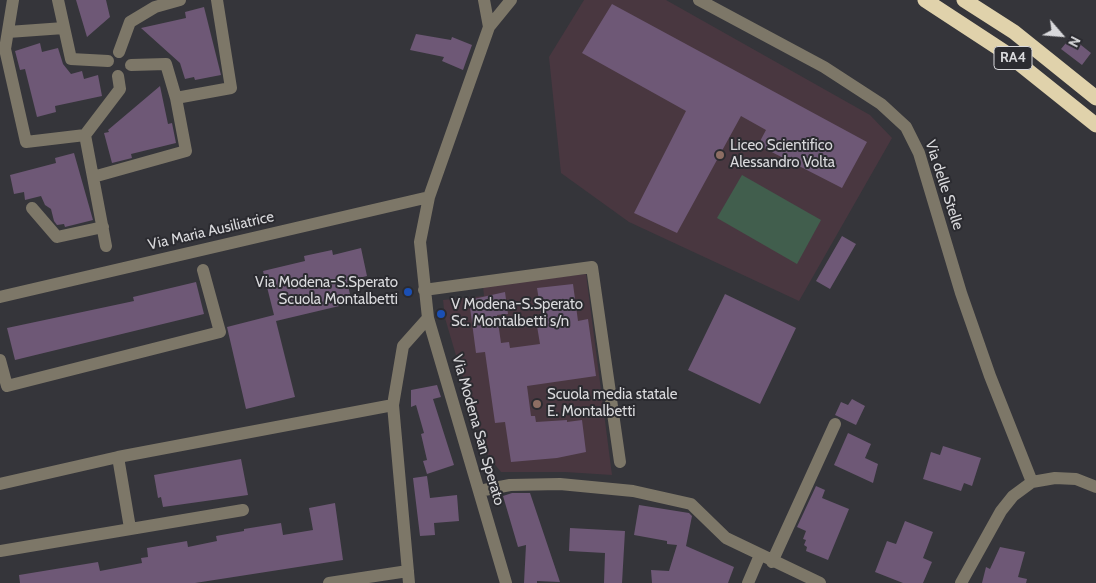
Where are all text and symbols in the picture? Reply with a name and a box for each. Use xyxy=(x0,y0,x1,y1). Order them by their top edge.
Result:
north arrow xyxy=(1036,10,1086,60)
text: N xyxy=(1064,33,1085,50)
road number: RA4 xyxy=(994,46,1032,70)
place label: Liceo Scientifico Alessandro Volta xyxy=(730,137,835,172)
street label: Via delle Stelle xyxy=(921,138,967,232)
marker: Liceo Scientifico Alessandro Volta xyxy=(714,149,726,161)
street label: Via Maria Ausiliatrice xyxy=(146,208,276,254)
place label: Via Modena-S.Sperato Scuola Montalbetti xyxy=(255,274,398,309)
marker: Via Modena-S.Sperato Scuola Montalbetti xyxy=(402,286,414,298)
place label: V Modena-S.Sperato Sc. Montalbetti s/n xyxy=(451,296,583,331)
marker: V Modena-S.Sperato Sc. Montalbetti s/n xyxy=(435,308,447,320)
street label: Via Modena San Sperato xyxy=(448,352,508,508)
place label: Scuola media statale E. Montalbetti xyxy=(547,386,677,421)
marker: Scuola media statale E. Montalbetti xyxy=(531,398,543,410)

